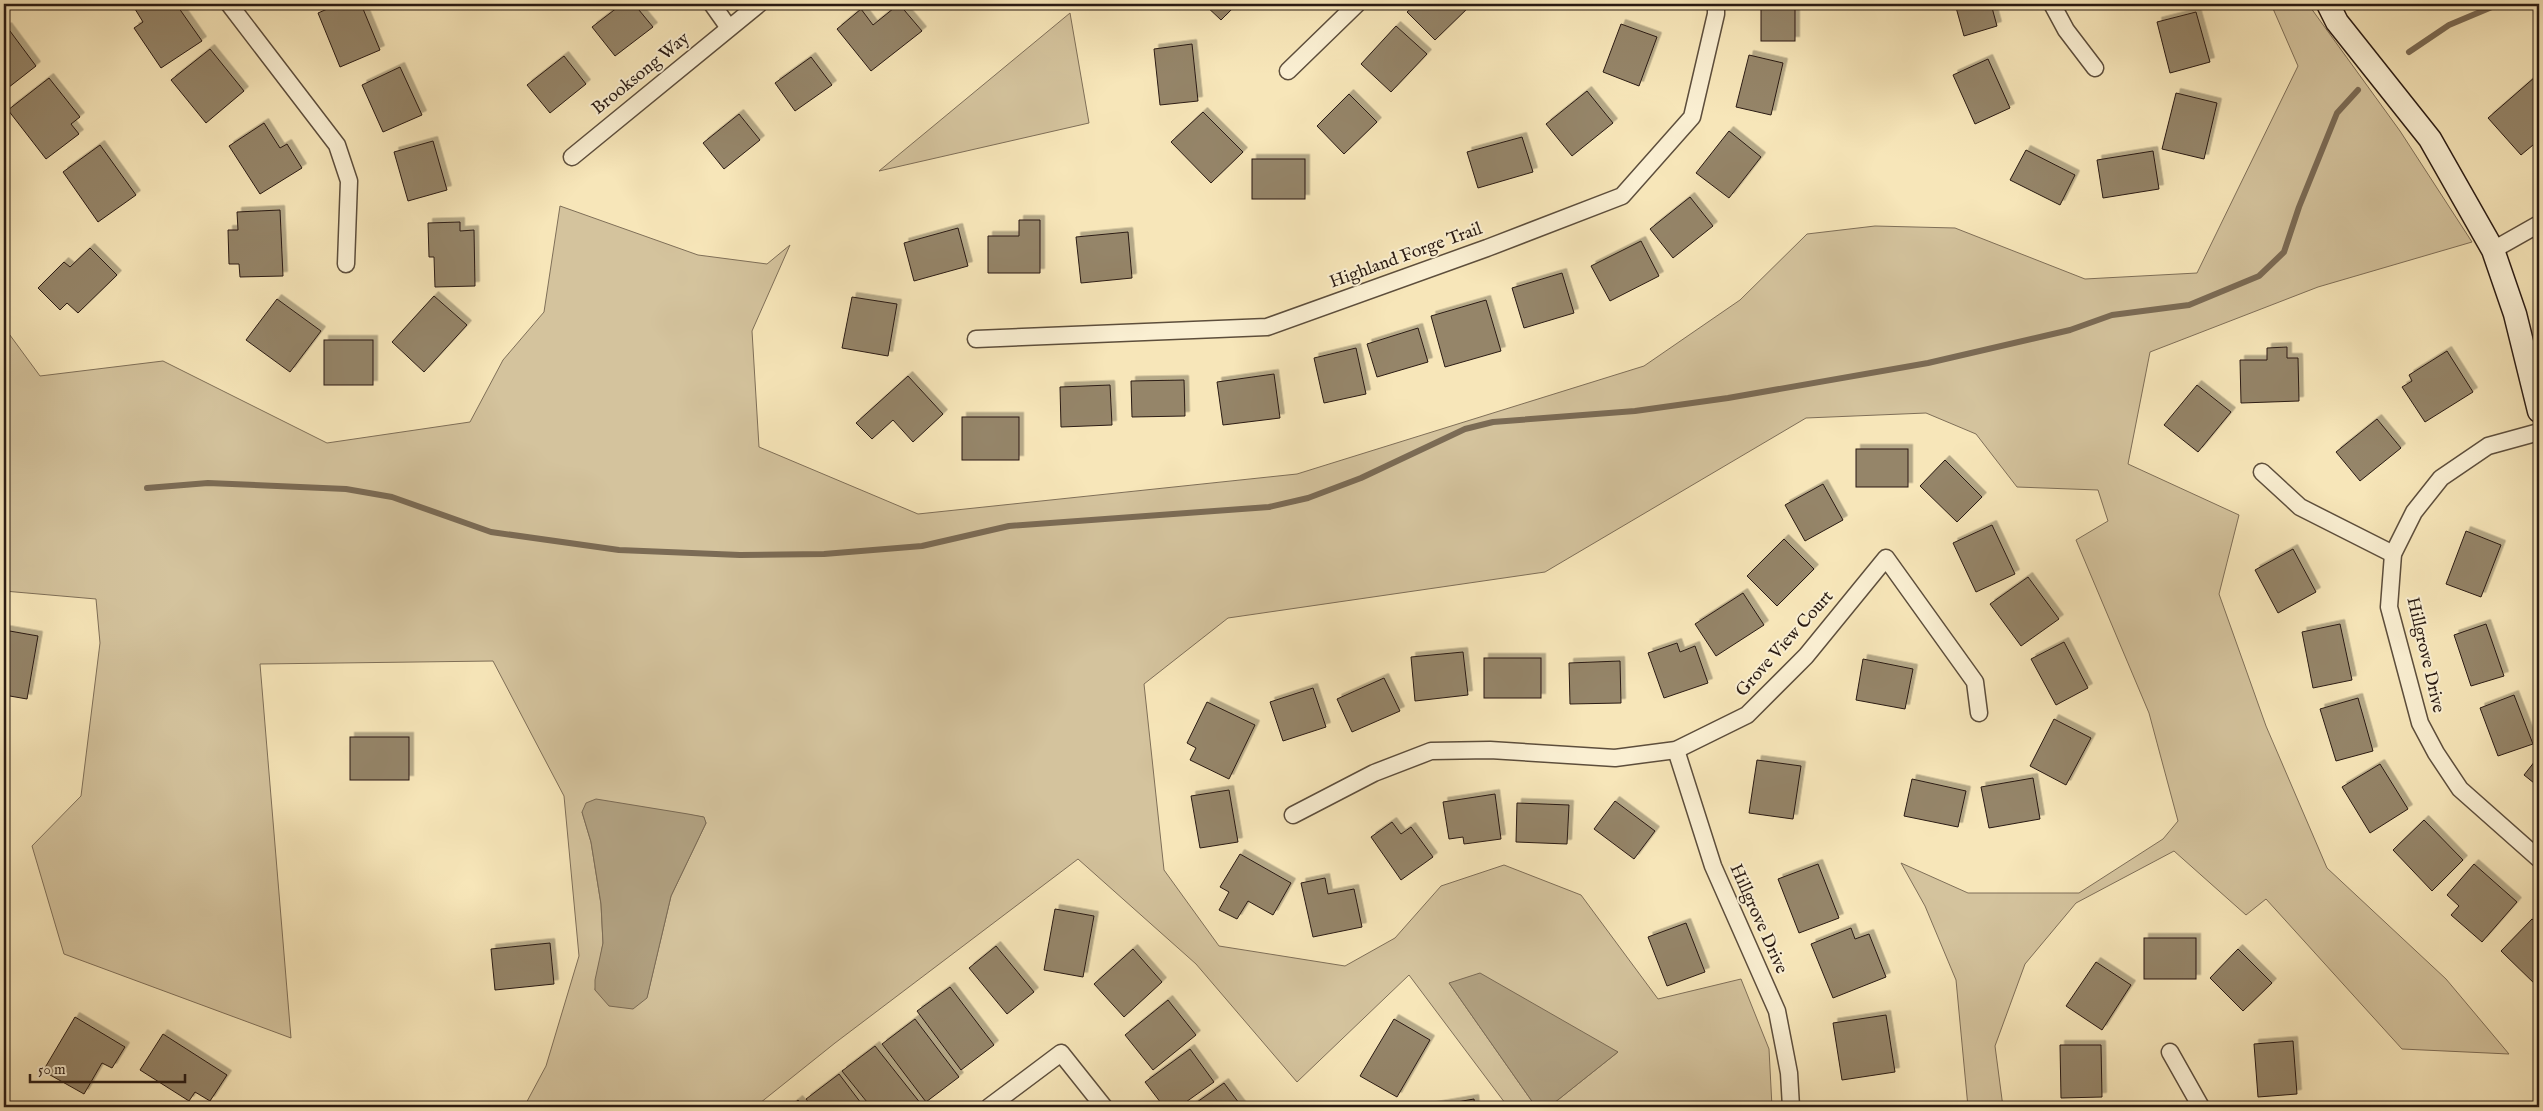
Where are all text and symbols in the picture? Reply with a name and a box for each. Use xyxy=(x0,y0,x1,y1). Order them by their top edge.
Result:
street label: Brooksong Way xyxy=(587,27,695,120)
street label: Highland Forge Trail xyxy=(1327,218,1486,294)
street label: Grove View Court xyxy=(1731,586,1839,702)
street label: Hillgrove Drive xyxy=(2401,595,2449,715)
street label: Hillgrove Drive xyxy=(1723,860,1793,978)
scale bar xyxy=(30,1051,185,1083)
text: 50 m xyxy=(38,1060,66,1079)

